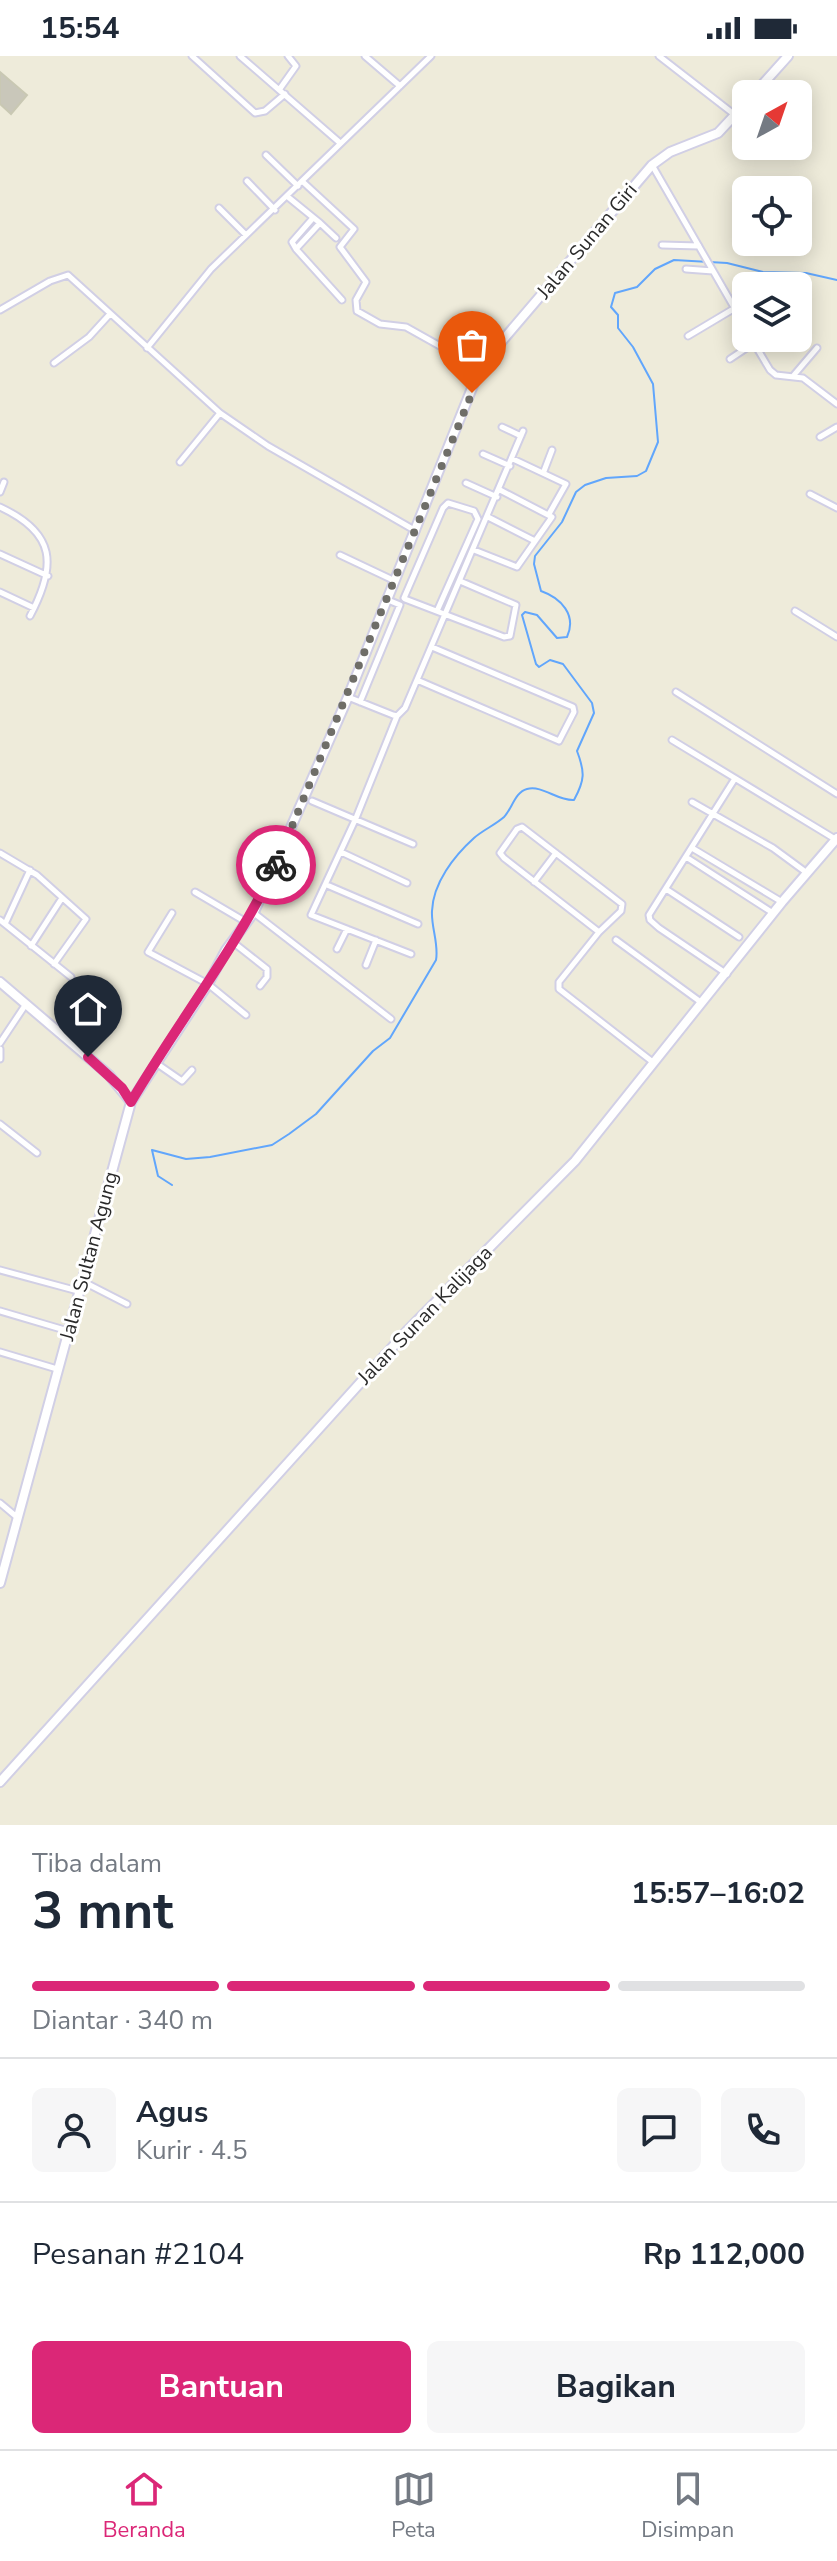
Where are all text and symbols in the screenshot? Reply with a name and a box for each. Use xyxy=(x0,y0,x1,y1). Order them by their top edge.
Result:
text: 15:54 xyxy=(40,8,119,49)
north arrow xyxy=(732,80,812,160)
map controls xyxy=(732,80,812,352)
button: locate xyxy=(732,176,812,256)
street label: Jalan Sunan Giri xyxy=(530,178,643,305)
button: layers xyxy=(732,272,812,352)
pin xyxy=(438,311,506,393)
icon: bag xyxy=(450,323,494,367)
courier xyxy=(236,825,316,905)
icon: bike xyxy=(254,843,298,887)
pin xyxy=(54,975,122,1057)
icon: home xyxy=(66,987,110,1031)
street label: Jalan Sultan Agung xyxy=(53,1168,125,1344)
street label: Jalan Sunan Kalijaga xyxy=(351,1240,498,1391)
text: Tiba dalam xyxy=(32,1846,162,1881)
text: 15:57–16:02 xyxy=(631,1873,805,1914)
text: 3 mnt xyxy=(32,1875,173,1946)
text: Diantar · 340 m xyxy=(32,2003,213,2038)
button: person xyxy=(32,2088,116,2172)
button: chat xyxy=(617,2088,701,2172)
button: phone xyxy=(721,2088,805,2172)
text: Agus xyxy=(136,2092,208,2133)
text: Kurir · 4.5 xyxy=(136,2133,248,2168)
text: Pesanan #2104 xyxy=(32,2234,244,2275)
text: Rp 112,000 xyxy=(643,2234,805,2275)
button: Bantuan xyxy=(32,2341,411,2433)
button: Bagikan xyxy=(427,2341,805,2433)
tab: Beranda xyxy=(103,2467,186,2545)
tab: Peta xyxy=(391,2467,436,2545)
tab: Disimpan xyxy=(641,2467,734,2545)

